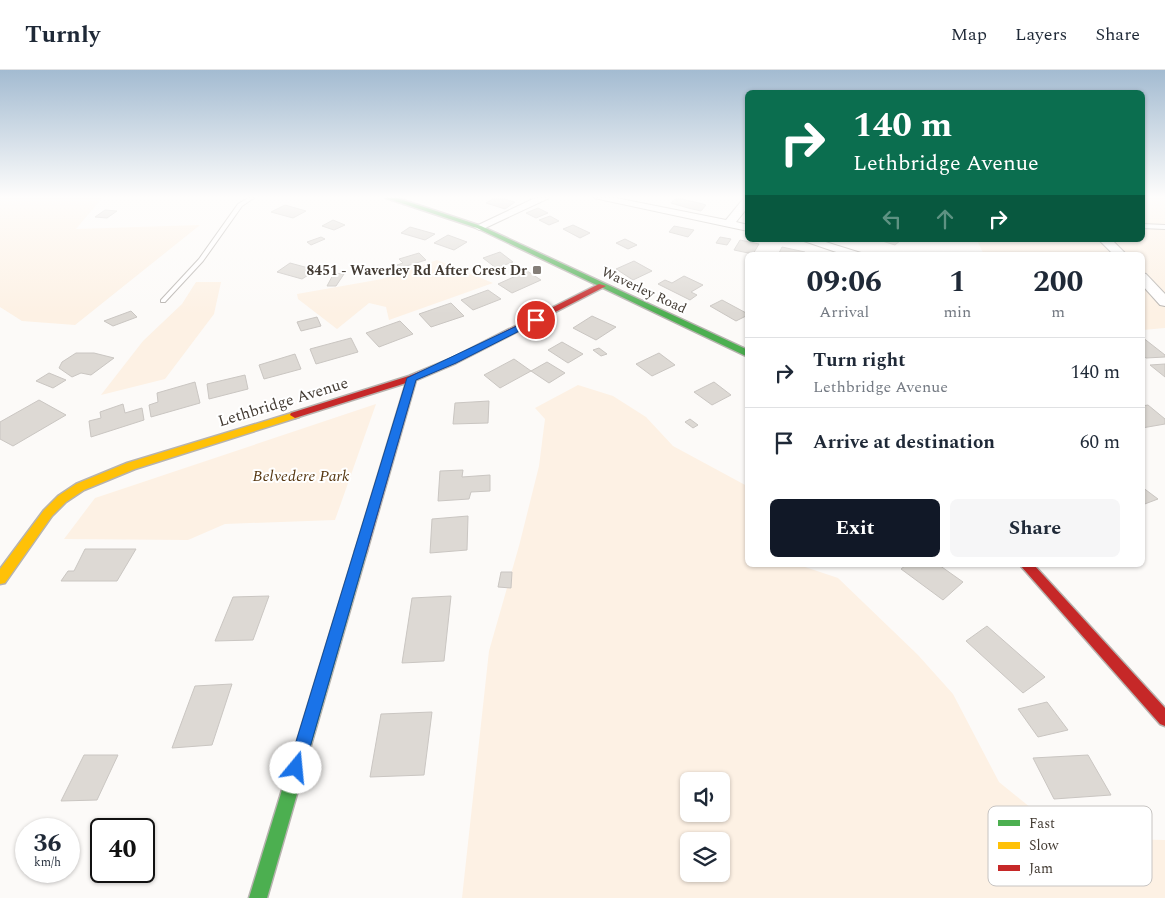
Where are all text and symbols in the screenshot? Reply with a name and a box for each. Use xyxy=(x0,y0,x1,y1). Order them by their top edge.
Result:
text: Turnly xyxy=(25,17,100,53)
text: Map xyxy=(951,21,987,48)
text: Layers xyxy=(1015,21,1067,48)
text: Share xyxy=(1095,21,1140,48)
text: 140 m xyxy=(853,99,952,152)
icon: right xyxy=(770,110,835,175)
text: Lethbridge Avenue xyxy=(853,147,1039,180)
icon: left xyxy=(878,205,906,233)
icon: ahead xyxy=(931,205,959,233)
icon: right xyxy=(984,205,1012,233)
text: 09:06 xyxy=(807,259,882,305)
text: 1 xyxy=(949,259,966,305)
text: 200 xyxy=(1033,259,1083,305)
place label: 8451 - Waverley Rd After Crest Dr xyxy=(306,260,527,281)
street label: Waverley Road xyxy=(598,261,690,319)
marker: 8451 - Waverley Rd After Crest Dr xyxy=(531,264,543,276)
pin xyxy=(515,299,557,341)
text: Arrival xyxy=(819,300,869,324)
text: min xyxy=(943,300,971,324)
text: m xyxy=(1051,300,1065,324)
icon: arrive xyxy=(522,306,550,334)
text: Turn right xyxy=(813,346,906,375)
text: 140 m xyxy=(1070,358,1120,387)
icon: right xyxy=(770,359,798,387)
street label: Lethbridge Avenue xyxy=(215,371,351,433)
text: Lethbridge Avenue xyxy=(813,375,948,399)
text: Arrive at destination xyxy=(813,428,995,457)
text: 60 m xyxy=(1080,428,1120,457)
icon: arrive xyxy=(770,429,798,457)
park label: Belvedere Park xyxy=(252,464,350,488)
button: Exit xyxy=(770,499,940,557)
button: Share xyxy=(950,499,1120,557)
position arrow xyxy=(269,741,321,793)
map controls xyxy=(680,772,730,882)
button: sound xyxy=(680,772,730,822)
legend xyxy=(988,806,1152,886)
text: Fast xyxy=(1029,813,1055,834)
speed limit sign: 40 xyxy=(90,818,155,883)
text: 36 xyxy=(33,825,62,863)
button: layers xyxy=(680,832,730,882)
text: Slow xyxy=(1029,835,1059,856)
text: km/h xyxy=(34,853,61,872)
text: Jam xyxy=(1029,858,1053,879)

